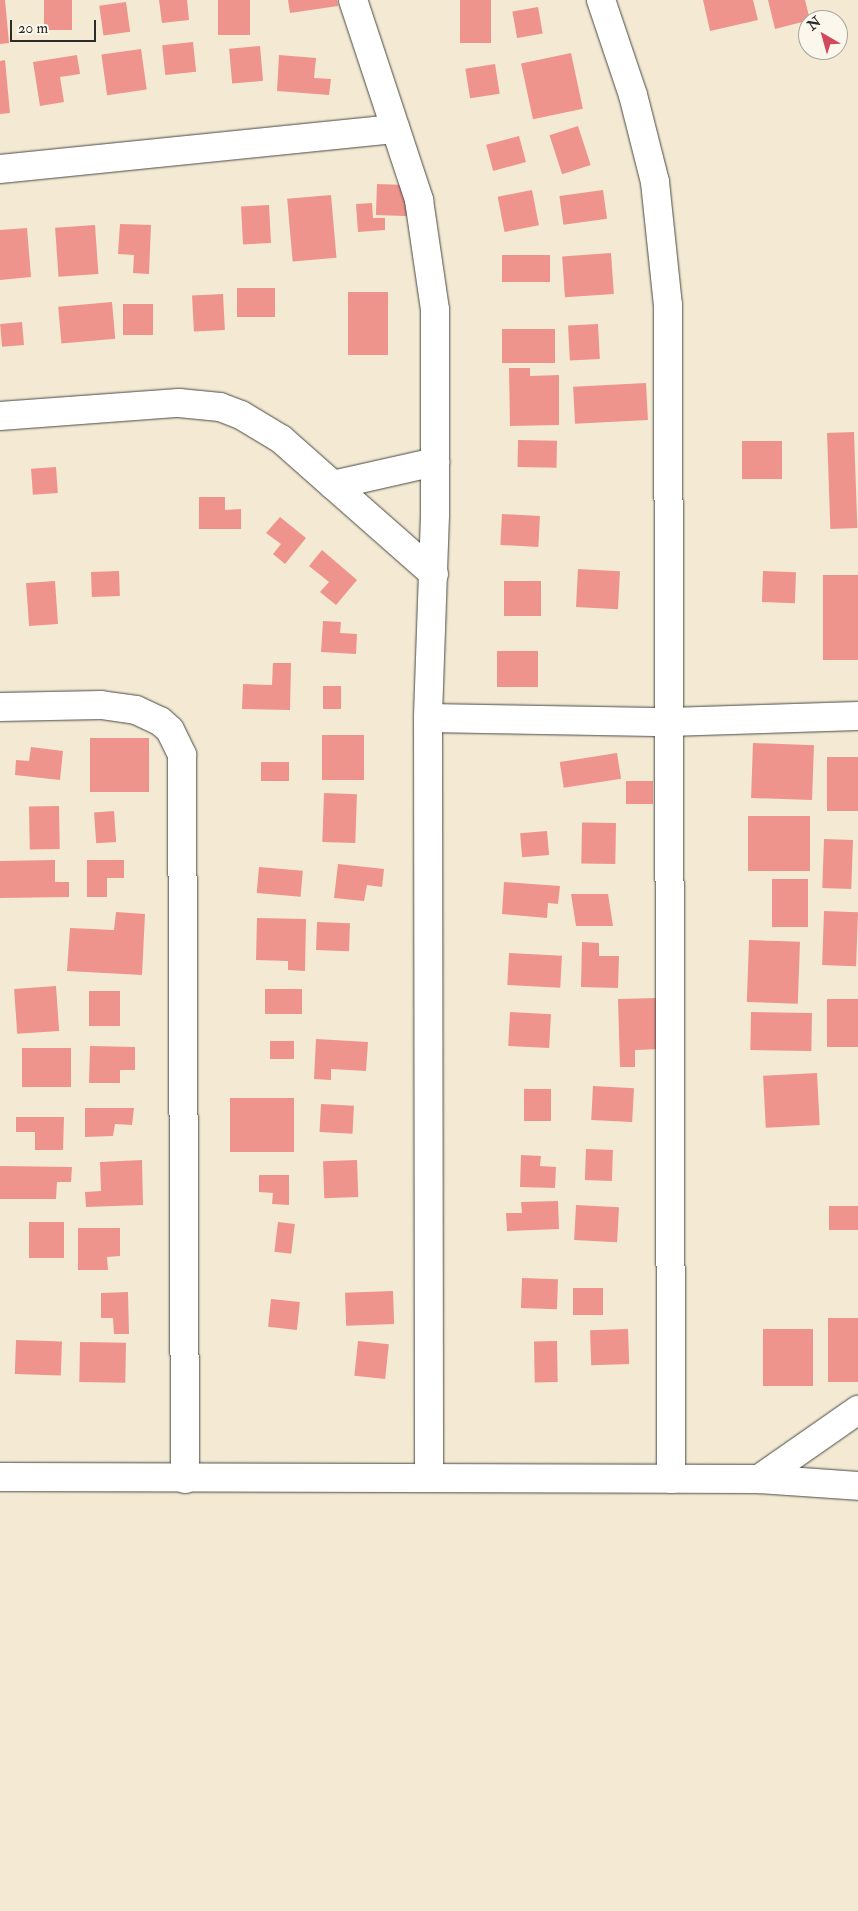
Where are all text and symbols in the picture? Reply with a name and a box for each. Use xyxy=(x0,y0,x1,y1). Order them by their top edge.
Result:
scale bar xyxy=(12,10,99,42)
north arrow xyxy=(798,10,848,60)
text: N xyxy=(804,13,824,34)
text: 20 m xyxy=(18,19,48,38)

